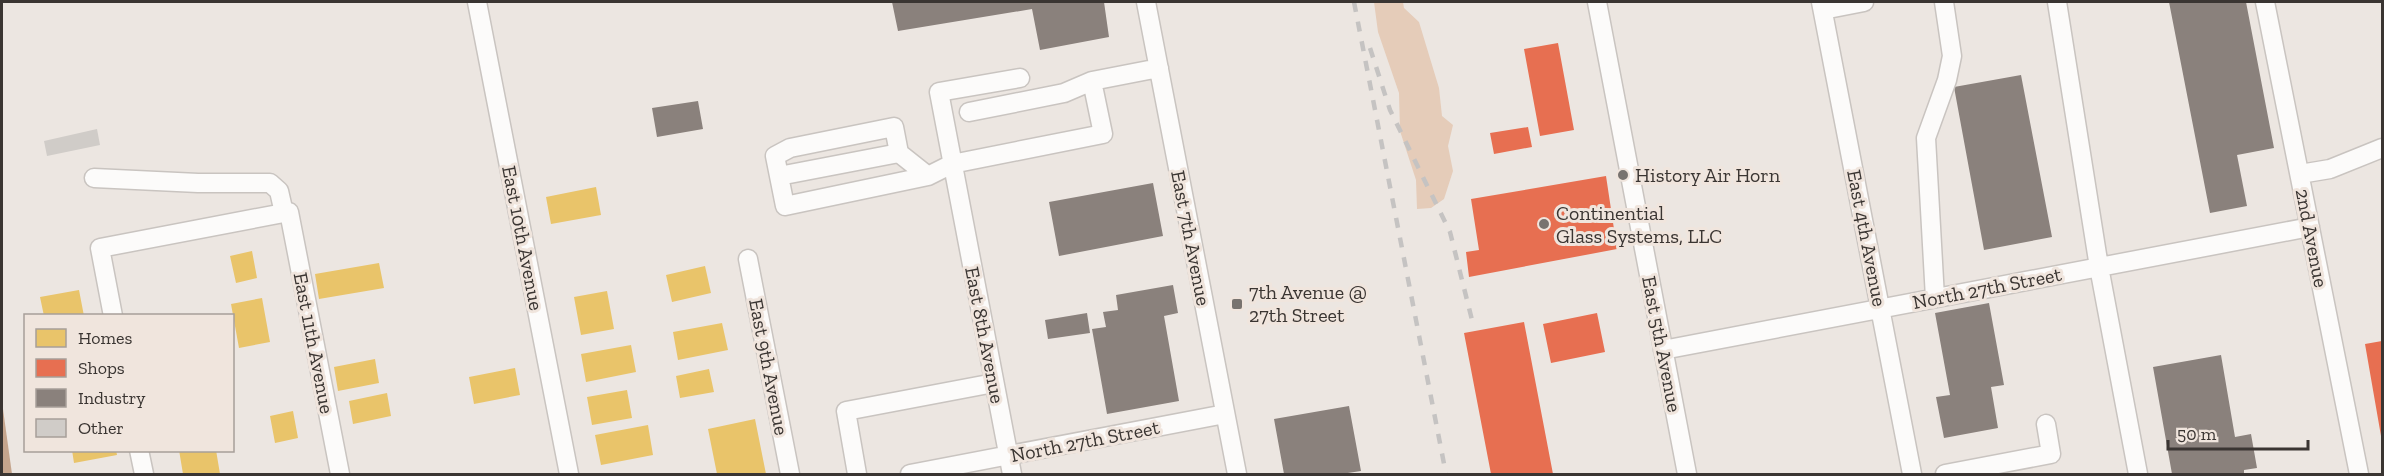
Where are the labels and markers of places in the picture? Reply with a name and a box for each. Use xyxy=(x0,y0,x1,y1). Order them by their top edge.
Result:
place label: History Air Horn xyxy=(1635,163,1781,187)
marker: History Air Horn xyxy=(1616,168,1630,182)
place label: Continential Glass Systems, LLC xyxy=(1556,201,1722,248)
marker: Continential Glass Systems, LLC xyxy=(1537,217,1551,231)
place label: 7th Avenue @ 27th Street xyxy=(1249,280,1367,327)
marker: 7th Avenue @ 27th Street xyxy=(1230,297,1244,311)

